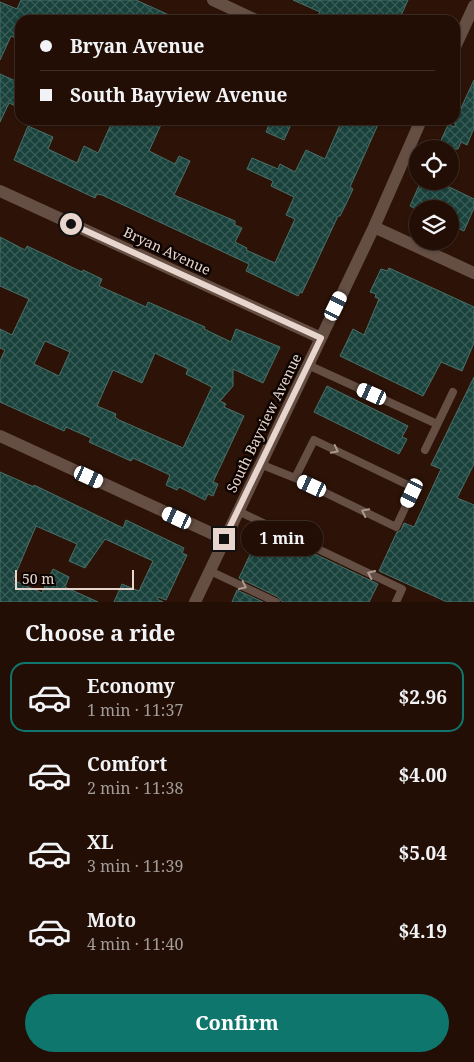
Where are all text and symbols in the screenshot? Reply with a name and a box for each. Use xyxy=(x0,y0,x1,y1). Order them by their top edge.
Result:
text: Bryan Avenue xyxy=(70,33,204,59)
text: South Bayview Avenue xyxy=(70,82,287,108)
map controls xyxy=(409,140,459,250)
button: locate xyxy=(409,140,459,190)
button: layers xyxy=(409,200,459,250)
route start xyxy=(60,213,82,235)
street label: Bryan Avenue xyxy=(120,222,214,279)
car xyxy=(322,289,349,323)
street label: South Bayview Avenue xyxy=(222,350,306,495)
car xyxy=(355,381,388,407)
one-way arrow xyxy=(329,443,338,453)
car xyxy=(72,464,105,490)
car xyxy=(295,473,328,499)
car xyxy=(398,476,425,510)
car xyxy=(160,505,193,531)
one-way arrow xyxy=(361,508,370,518)
callout: 1 min xyxy=(242,522,324,556)
text: 1 min xyxy=(259,527,305,549)
route end xyxy=(213,528,235,550)
scale bar xyxy=(15,567,134,590)
text: 50 m xyxy=(22,569,55,588)
one-way arrow xyxy=(367,570,376,581)
one-way arrow xyxy=(238,580,247,591)
text: Choose a ride xyxy=(25,617,175,647)
text: Economy xyxy=(87,673,175,699)
icon: car xyxy=(27,675,72,720)
text: $2.96 xyxy=(398,684,447,710)
text: 1 min · 11:37 xyxy=(87,699,183,721)
text: Comfort xyxy=(87,751,167,777)
icon: car xyxy=(27,753,72,798)
text: $4.00 xyxy=(398,762,447,788)
text: 2 min · 11:38 xyxy=(87,777,183,799)
text: XL xyxy=(87,829,113,855)
icon: car xyxy=(27,831,72,876)
text: $5.04 xyxy=(398,840,447,866)
text: 3 min · 11:39 xyxy=(87,855,183,877)
text: Moto xyxy=(87,907,136,933)
icon: car xyxy=(27,909,72,954)
text: $4.19 xyxy=(398,918,447,944)
text: 4 min · 11:40 xyxy=(87,933,183,955)
button: Confirm xyxy=(25,994,449,1052)

